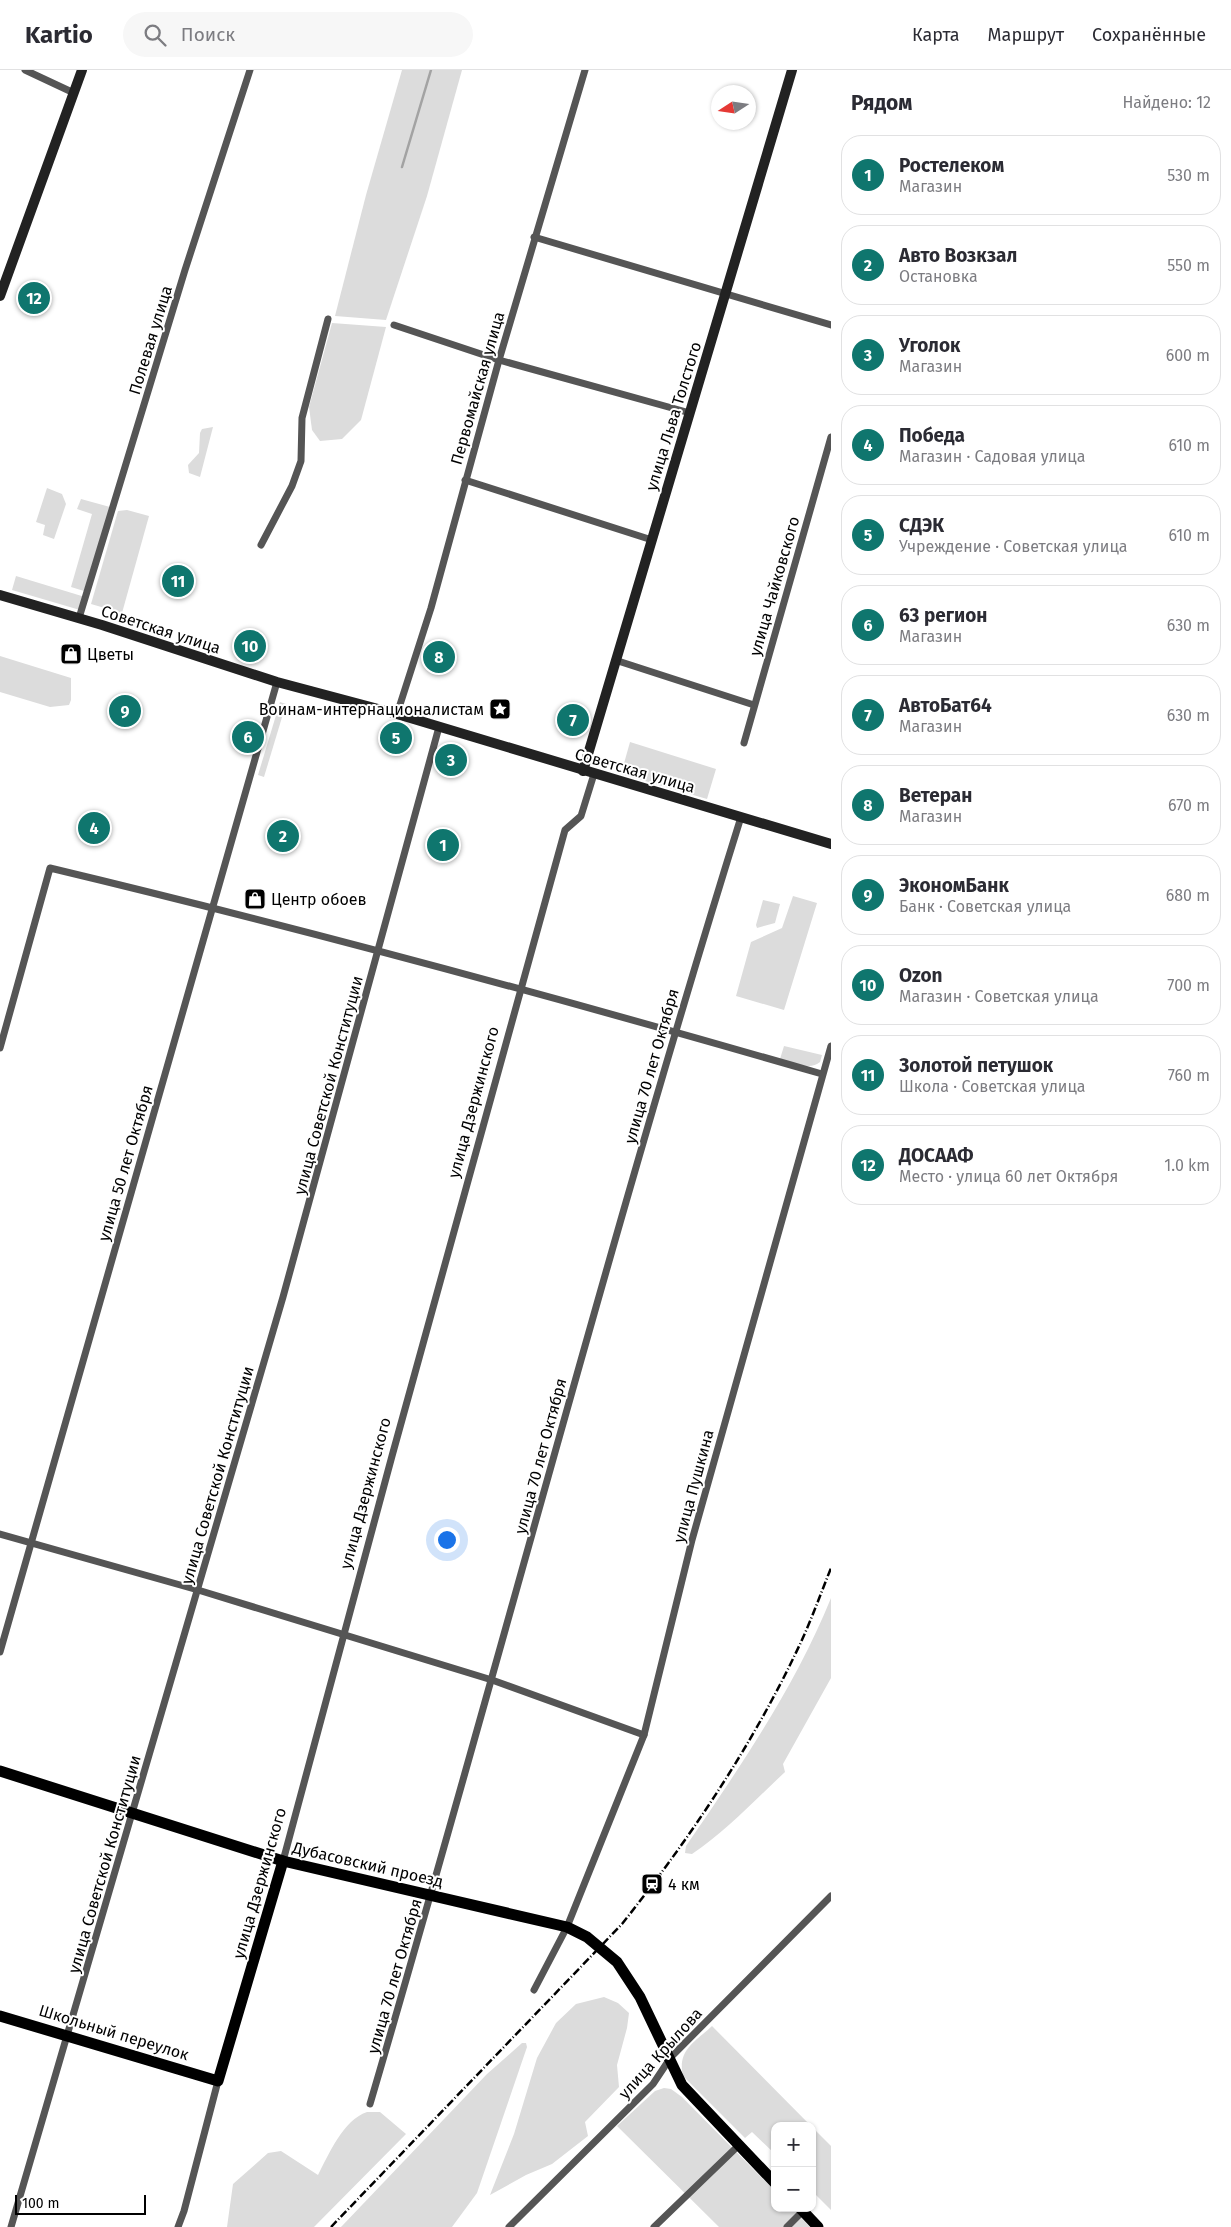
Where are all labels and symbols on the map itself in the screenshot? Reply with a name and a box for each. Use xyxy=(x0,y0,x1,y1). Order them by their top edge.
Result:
north arrow xyxy=(711,85,756,130)
pin: 12 xyxy=(18,279,50,317)
street label: Полевая улица xyxy=(125,283,176,397)
street label: Первомайская улица xyxy=(447,309,508,467)
street label: улица Льва Толстого xyxy=(642,339,705,493)
street label: улица Чайковского xyxy=(745,514,804,658)
pin: 11 xyxy=(162,562,194,600)
street label: Советская улица xyxy=(99,601,223,658)
pin: 10 xyxy=(234,627,266,665)
pin: 8 xyxy=(423,638,455,676)
shop icon: Цветы xyxy=(59,642,83,666)
place label: Цветы xyxy=(87,645,134,664)
pin: 9 xyxy=(109,692,141,730)
place icon: Воинам-интернационалистам xyxy=(488,697,512,721)
place label: Воинам-интернационалистам xyxy=(259,700,484,719)
pin: 7 xyxy=(557,701,589,739)
pin: 6 xyxy=(232,718,264,756)
pin: 5 xyxy=(380,719,412,757)
pin: 3 xyxy=(435,741,467,779)
street label: Советская улица xyxy=(573,744,697,797)
pin: 4 xyxy=(78,809,110,847)
pin: 2 xyxy=(267,817,299,855)
pin: 1 xyxy=(427,826,459,864)
shop icon: Центр обоев xyxy=(243,887,267,911)
place label: Центр обоев xyxy=(271,890,367,909)
street label: улица Советской Конституции xyxy=(290,973,367,1197)
street label: улица 70 лет Октября xyxy=(620,986,683,1146)
street label: улица Дзержинского xyxy=(444,1024,503,1180)
street label: улица 50 лет Октября xyxy=(94,1083,157,1243)
street label: улица Советской Конституции xyxy=(177,1364,258,1586)
street label: улица 70 лет Октября xyxy=(511,1376,570,1536)
street label: улица Дзержинского xyxy=(336,1415,395,1571)
street label: улица Пушкина xyxy=(669,1427,718,1545)
your location xyxy=(434,1527,460,1553)
street label: улица Советской Конституции xyxy=(64,1753,145,1975)
street label: улица Дзержинского xyxy=(229,1805,290,1961)
street label: Дубасовский проезд xyxy=(290,1838,445,1891)
station icon: 4 км xyxy=(640,1872,664,1896)
place label: 4 км xyxy=(668,1875,700,1894)
street label: улица 70 лет Октября xyxy=(363,1896,426,2056)
street label: Школьный переулок xyxy=(37,2001,192,2065)
street label: улица Крылова xyxy=(615,2004,706,2103)
scale bar xyxy=(15,2192,146,2215)

